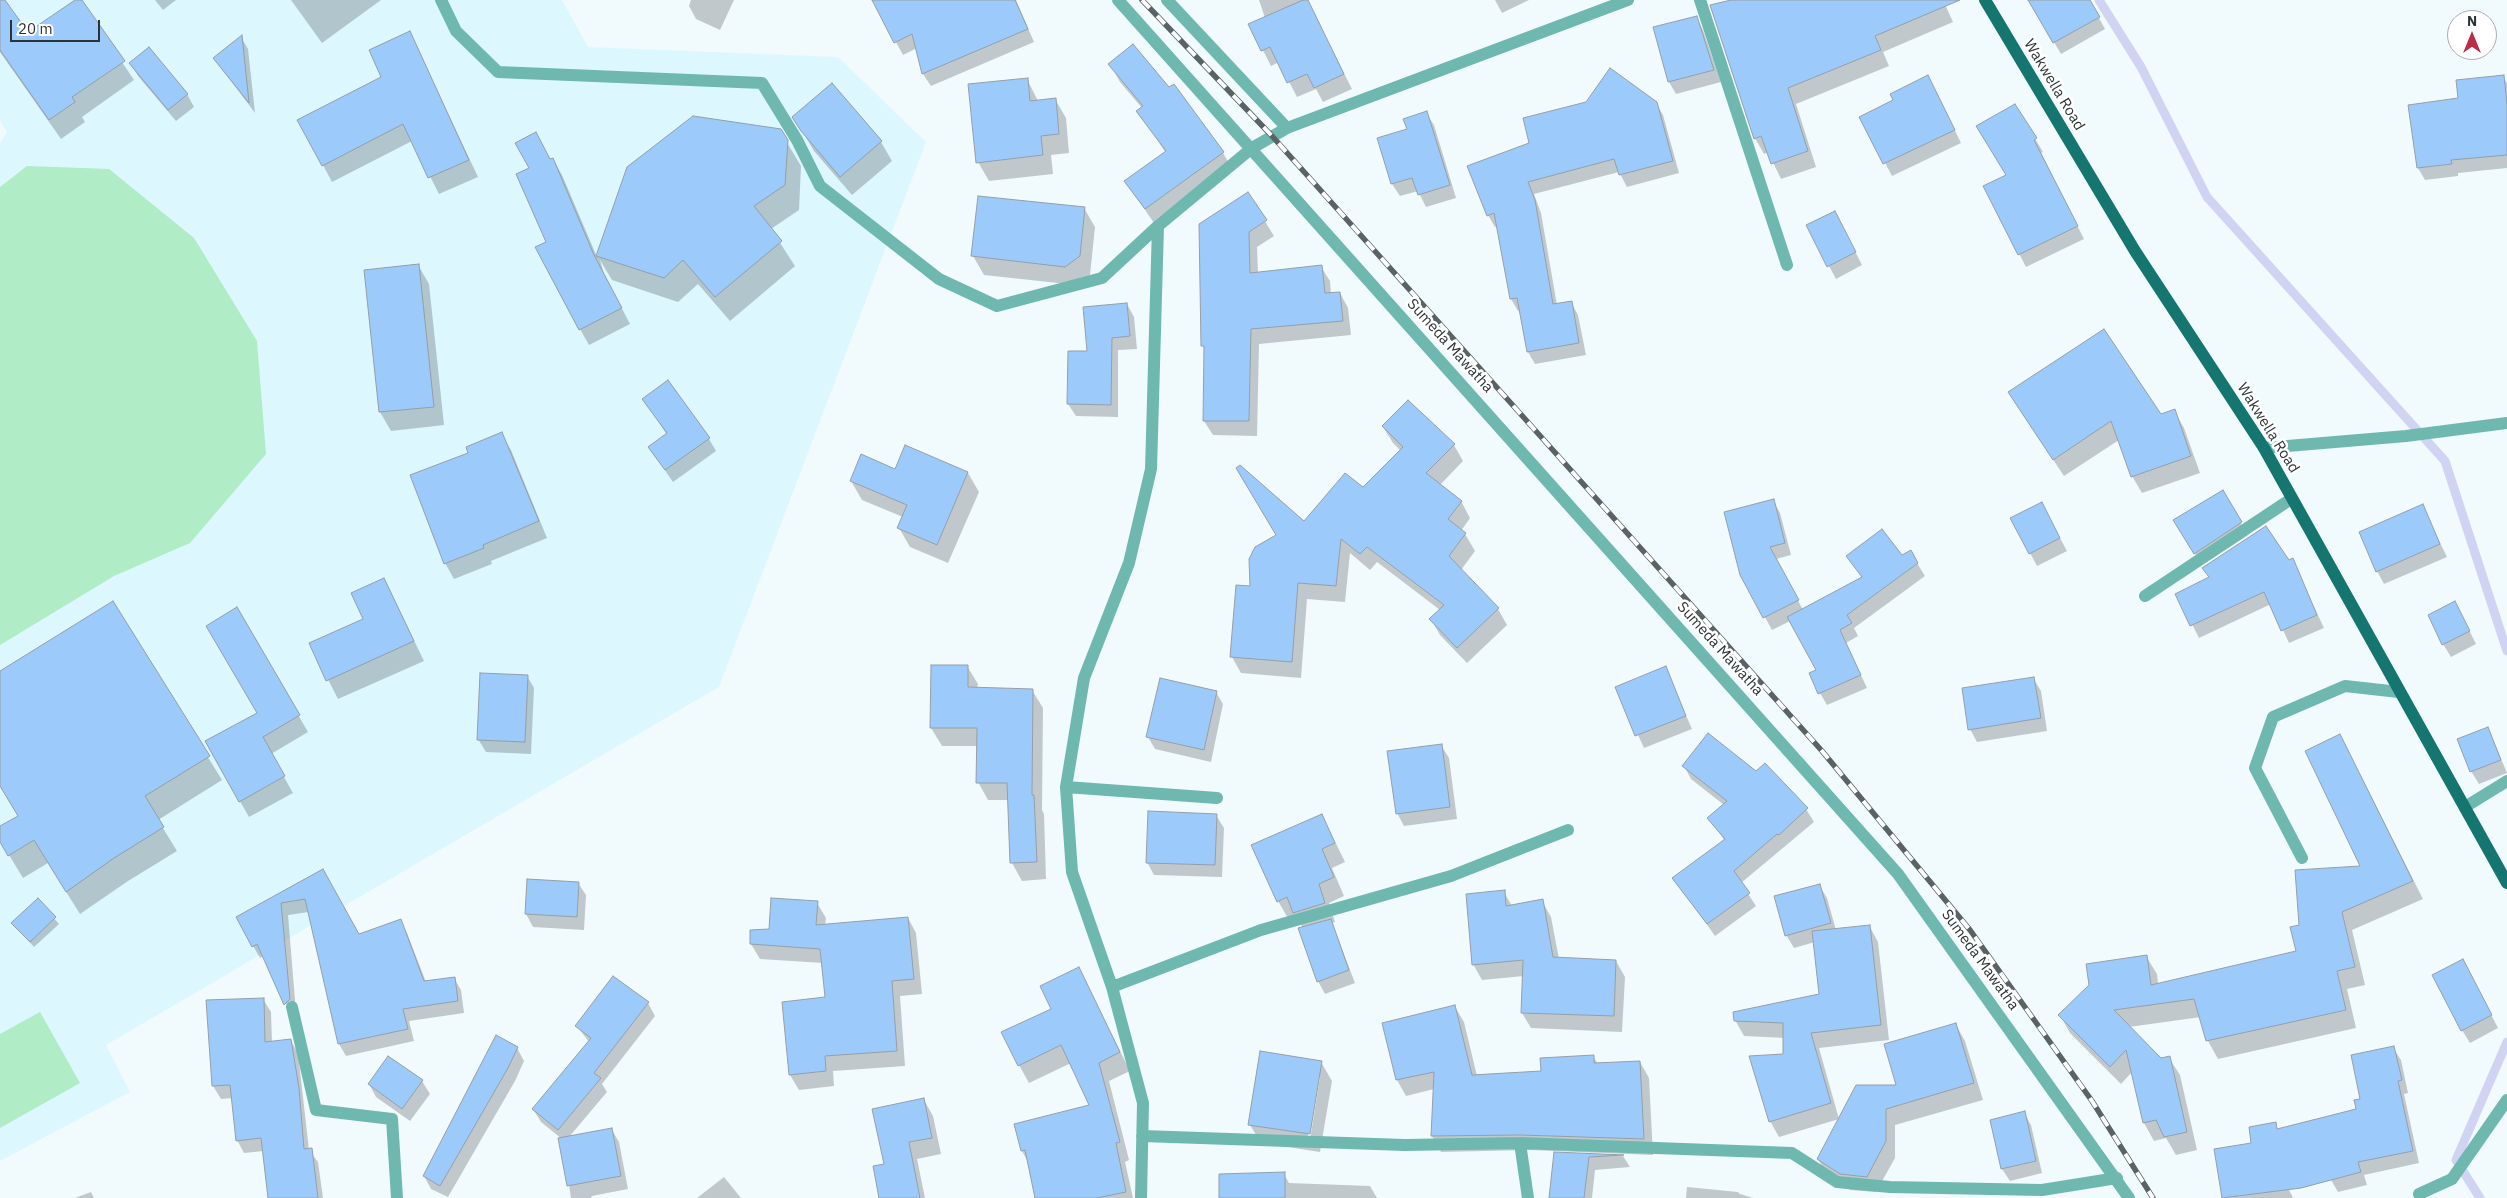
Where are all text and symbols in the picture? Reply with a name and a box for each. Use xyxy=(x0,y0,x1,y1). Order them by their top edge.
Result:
scale bar xyxy=(12,10,102,42)
north arrow xyxy=(2447,10,2497,60)
text: N xyxy=(2467,12,2477,30)
text: 20 m xyxy=(18,19,53,38)
street label: Wakwella Road xyxy=(2020,36,2088,134)
street label: Sumeda Mawatha xyxy=(1403,295,1497,397)
street label: Wakwella Road xyxy=(2233,380,2303,476)
street label: Sumeda Mawatha xyxy=(1673,598,1767,700)
street label: Sumeda Mawatha xyxy=(1937,906,2023,1014)

